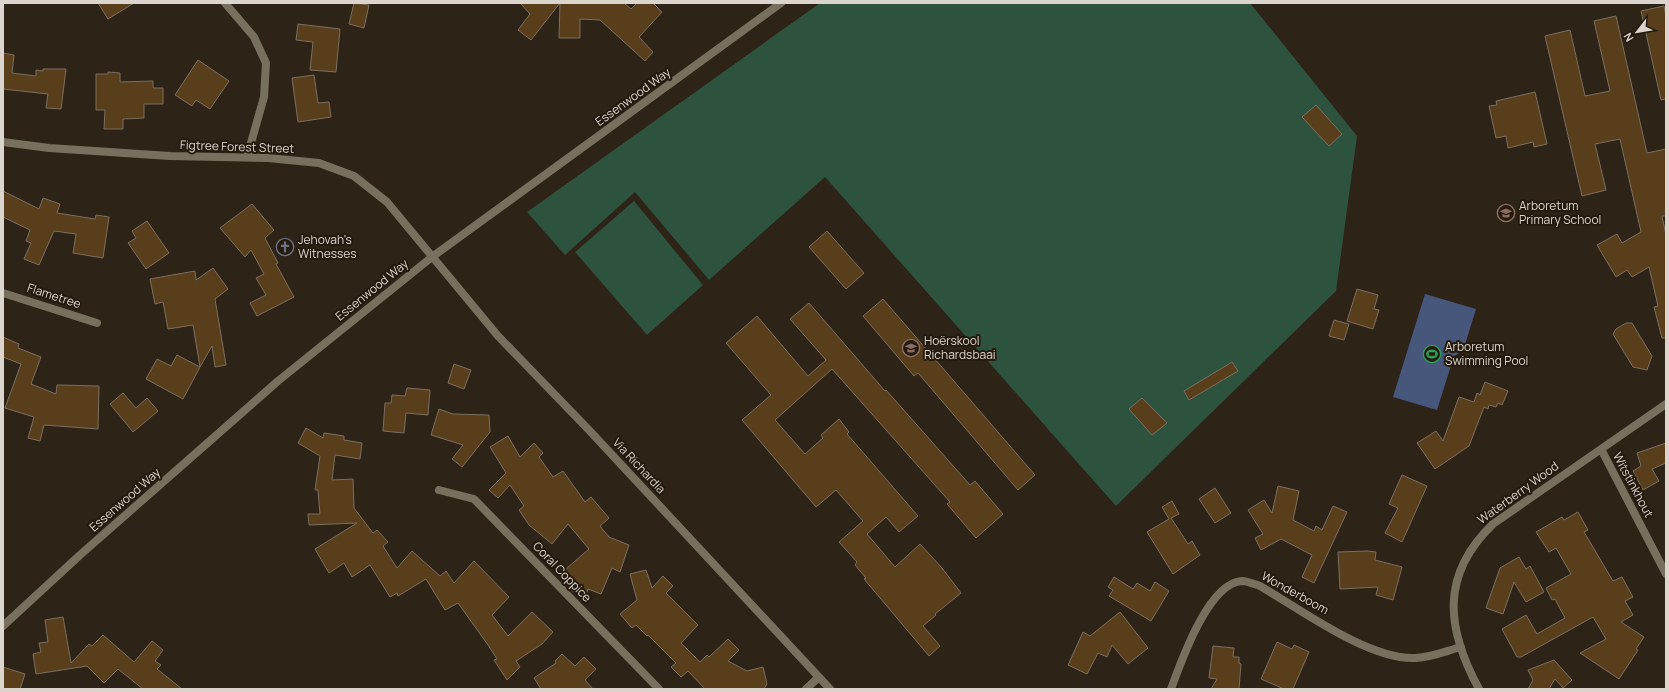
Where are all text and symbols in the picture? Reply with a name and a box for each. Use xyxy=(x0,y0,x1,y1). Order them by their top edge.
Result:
north arrow xyxy=(1617,12,1657,52)
text: N xyxy=(1619,30,1636,45)
street label: Essenwood Way xyxy=(592,63,674,130)
street label: Figtree Forest Street xyxy=(180,136,295,157)
place label: Arboretum Primary School xyxy=(1519,197,1601,228)
school or university icon: Arboretum Primary School xyxy=(1496,203,1516,223)
place label: Jehovah's Witnesses xyxy=(298,231,357,262)
church icon: Jehovah's Witnesses xyxy=(275,237,295,257)
street label: Essenwood Way xyxy=(332,254,412,324)
street label: Flametree xyxy=(25,279,83,312)
place label: Hoërskool Richardsbaai xyxy=(924,332,996,363)
school or university icon: Hoërskool Richardsbaai xyxy=(901,338,921,358)
place label: Arboretum Swimming Pool xyxy=(1445,338,1528,369)
sports icon: Arboretum Swimming Pool xyxy=(1422,344,1442,364)
street label: Via Richardia xyxy=(609,434,670,497)
street label: Witstinkhout xyxy=(1609,449,1658,521)
street label: Waterberry Wood xyxy=(1474,457,1562,528)
street label: Essenwood Way xyxy=(85,463,164,535)
street label: Coral Coppice xyxy=(529,538,596,606)
street label: Wonderboom xyxy=(1258,567,1332,618)

